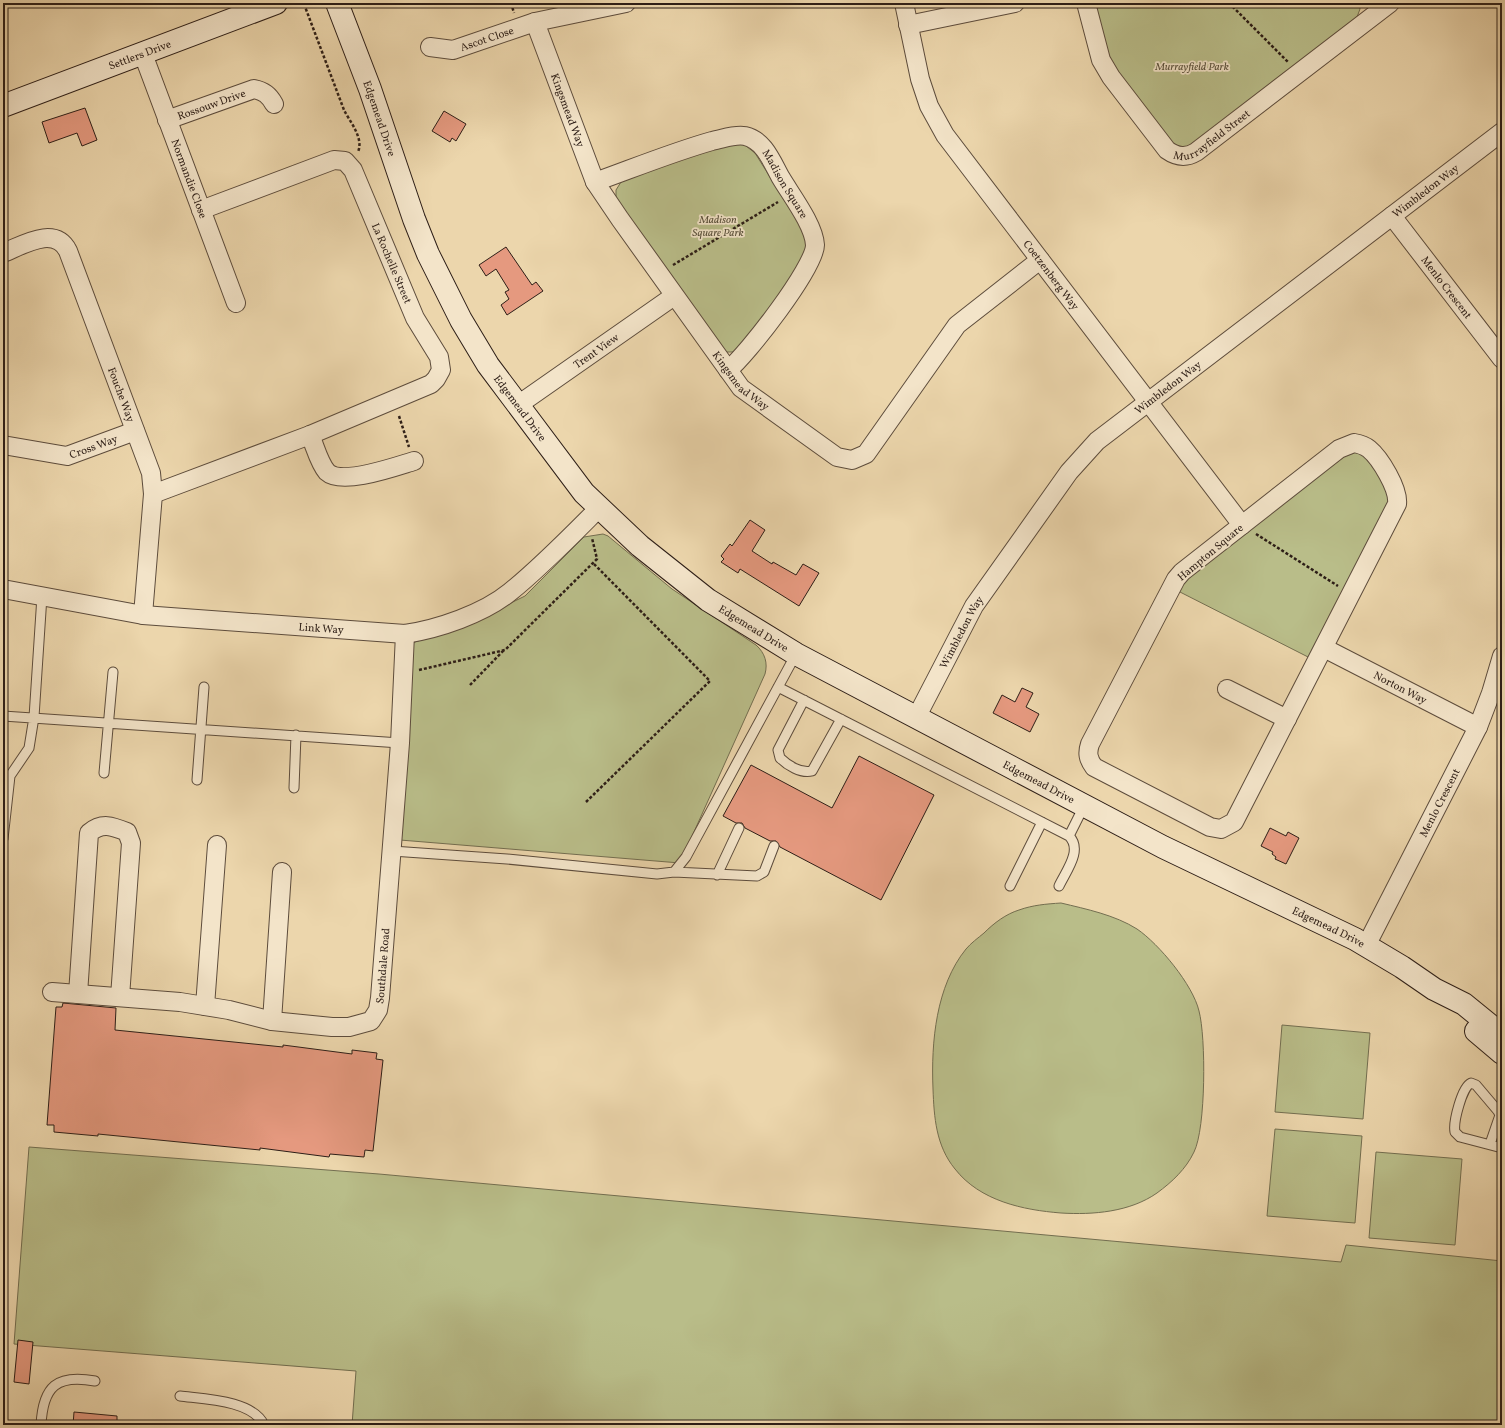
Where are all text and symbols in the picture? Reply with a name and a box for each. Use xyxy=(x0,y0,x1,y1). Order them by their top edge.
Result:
street label: Ascot Close xyxy=(459,24,516,56)
street label: Settlers Drive xyxy=(107,37,174,75)
park label: Murrayfield Park xyxy=(1154,60,1229,75)
street label: Kingsmead Way xyxy=(546,72,587,150)
street label: Edgemead Drive xyxy=(358,79,398,159)
street label: Rossouw Drive xyxy=(176,87,248,125)
street label: Murrayfield Street xyxy=(1172,107,1254,165)
street label: Normandie Close xyxy=(166,137,210,221)
street label: Madison Square xyxy=(758,147,811,222)
street label: Wimbledon Way xyxy=(1390,161,1463,222)
park label: Madison Square Park xyxy=(692,213,744,241)
street label: La Rochelle Street xyxy=(367,221,414,306)
street label: Coetzenberg Way xyxy=(1019,238,1082,314)
street label: Menlo Crescent xyxy=(1417,254,1475,323)
street label: Trent View xyxy=(571,330,623,373)
street label: Kingsmead Way xyxy=(708,349,772,415)
street label: Wimbledon Way xyxy=(1132,358,1205,419)
street label: Fouche Way xyxy=(103,365,137,425)
street label: Edgemead Drive xyxy=(489,373,549,445)
street label: Cross Way xyxy=(68,432,120,463)
street label: Hampton Square xyxy=(1175,521,1247,585)
street label: Wimbledon Way xyxy=(937,594,988,672)
street label: Edgemead Drive xyxy=(715,602,791,657)
street label: Link Way xyxy=(298,620,344,639)
street label: Norton Way xyxy=(1371,669,1429,709)
street label: Edgemead Drive xyxy=(1000,758,1077,808)
street label: Menlo Crescent xyxy=(1417,766,1465,840)
street label: Edgemead Drive xyxy=(1289,904,1367,952)
street label: Southdale Road xyxy=(373,928,394,1005)

